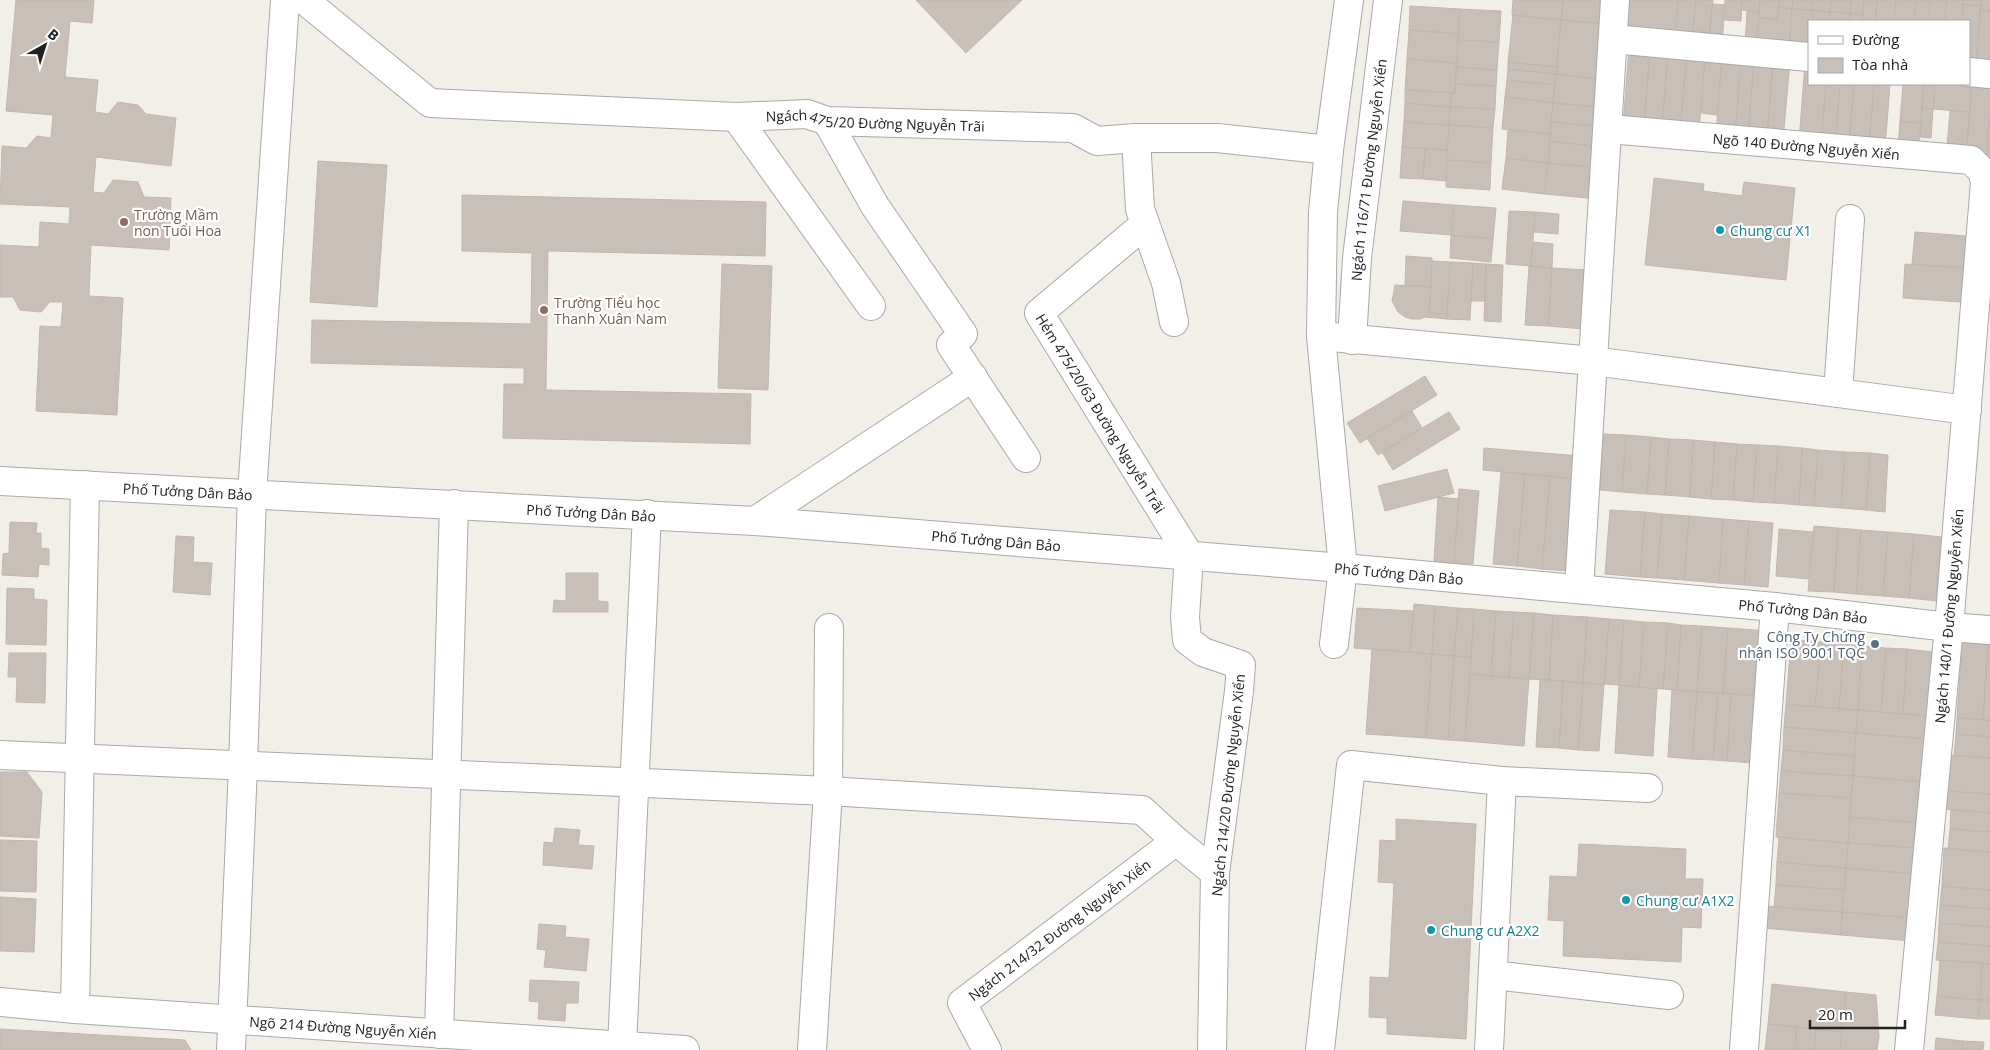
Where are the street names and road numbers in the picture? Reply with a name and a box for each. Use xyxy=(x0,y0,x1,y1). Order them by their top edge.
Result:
street label: Ngách 116/71 Đường Nguyễn Xiển xyxy=(1346,58,1390,281)
street label: Ngách 475/20 Đường Nguyễn Trãi xyxy=(765,105,985,135)
street label: Ngõ 140 Đường Nguyễn Xiển xyxy=(1712,128,1901,163)
street label: Hẻm 475/20/63 Đường Nguyễn Trãi xyxy=(1032,310,1170,516)
street label: Phố Tưởng Dân Bảo xyxy=(122,478,253,504)
street label: Phố Tưởng Dân Bảo xyxy=(526,499,657,525)
street label: Ngách 140/1 Đường Nguyễn Xiển xyxy=(1930,508,1968,724)
street label: Phố Tưởng Dân Bảo xyxy=(931,526,1062,555)
street label: Phố Tưởng Dân Bảo xyxy=(1333,558,1464,588)
street label: Phố Tưởng Dân Bảo xyxy=(1738,594,1869,627)
street label: Ngách 214/20 Đường Nguyễn Xiển xyxy=(1207,673,1249,897)
street label: Ngách 214/32 Đường Nguyễn Xiển xyxy=(964,854,1154,1005)
street label: Ngõ 214 Đường Nguyễn Xiển xyxy=(249,1011,437,1043)

